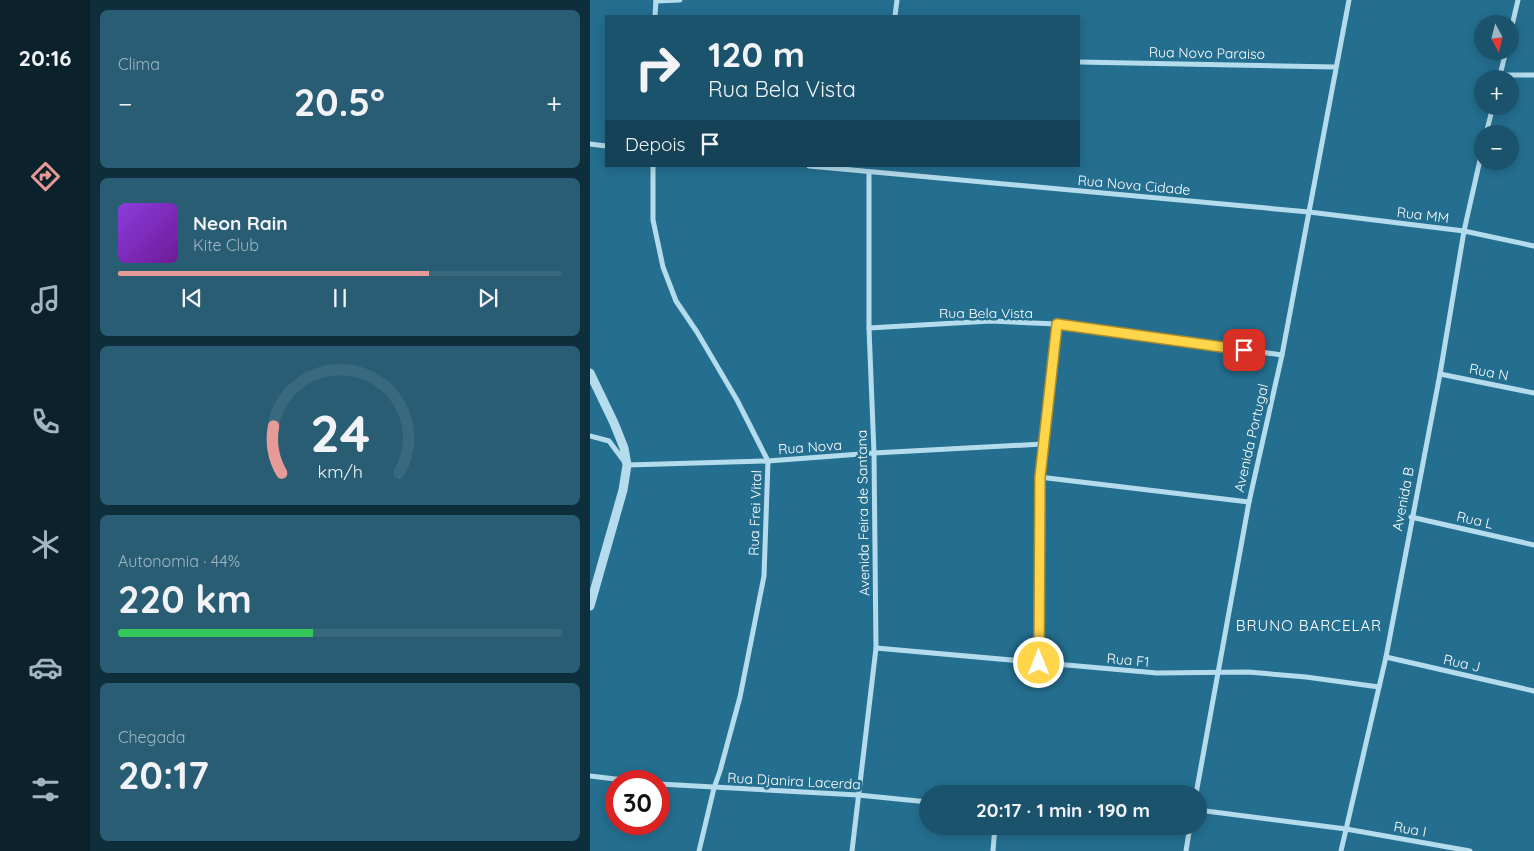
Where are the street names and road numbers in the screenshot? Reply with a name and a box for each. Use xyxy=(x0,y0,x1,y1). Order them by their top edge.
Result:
street label: Rua Novo Paraiso xyxy=(1149,43,1265,63)
street label: Rua Nova Cidade xyxy=(1077,171,1191,199)
street label: Rua MM xyxy=(1396,203,1450,227)
street label: Rua Bela Vista xyxy=(939,304,1033,322)
street label: Rua N xyxy=(1468,359,1510,385)
street label: Avenida Portugal xyxy=(1230,382,1272,494)
street label: Avenida Feira de Santana xyxy=(853,430,873,596)
street label: Rua Nova xyxy=(777,436,843,458)
street label: Avenida B xyxy=(1388,465,1418,533)
street label: Rua Frei Vital xyxy=(745,470,765,556)
street label: Rua L xyxy=(1455,507,1496,533)
street label: Rua F1 xyxy=(1106,649,1150,671)
street label: Rua J xyxy=(1442,650,1482,676)
street label: Rua Djanira Lacerda xyxy=(727,769,861,793)
street label: Rua I xyxy=(1392,817,1428,841)

